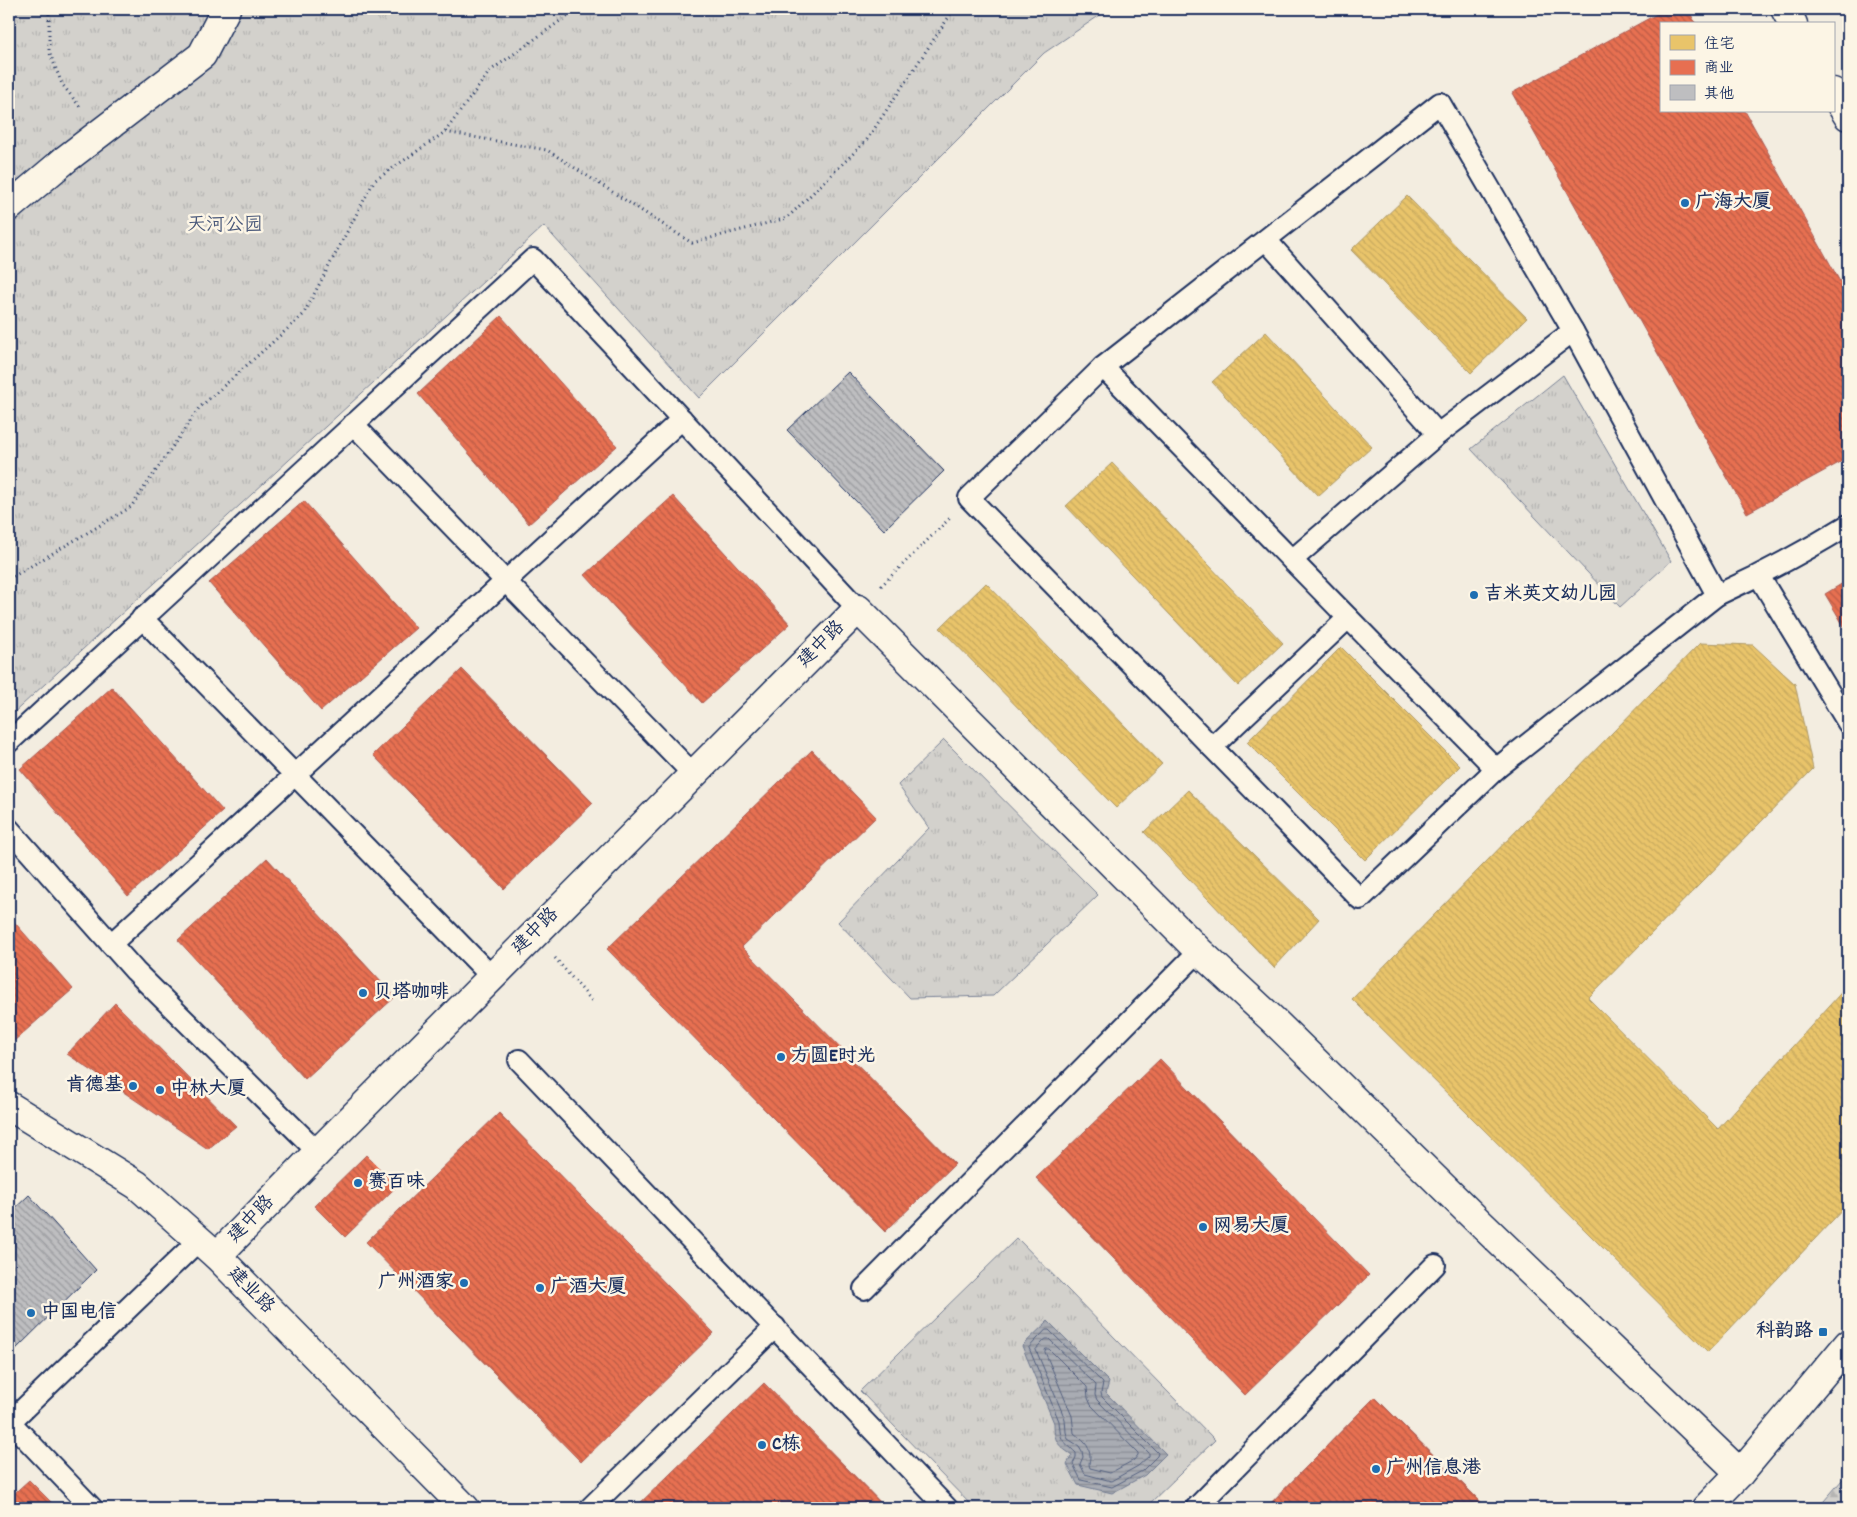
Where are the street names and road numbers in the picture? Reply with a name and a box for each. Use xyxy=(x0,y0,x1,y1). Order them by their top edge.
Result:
street label: 建中路 xyxy=(792,615,852,675)
street label: 建中路 xyxy=(506,902,566,962)
street label: 建中路 xyxy=(222,1190,282,1250)
street label: 建业路 xyxy=(220,1261,280,1321)

